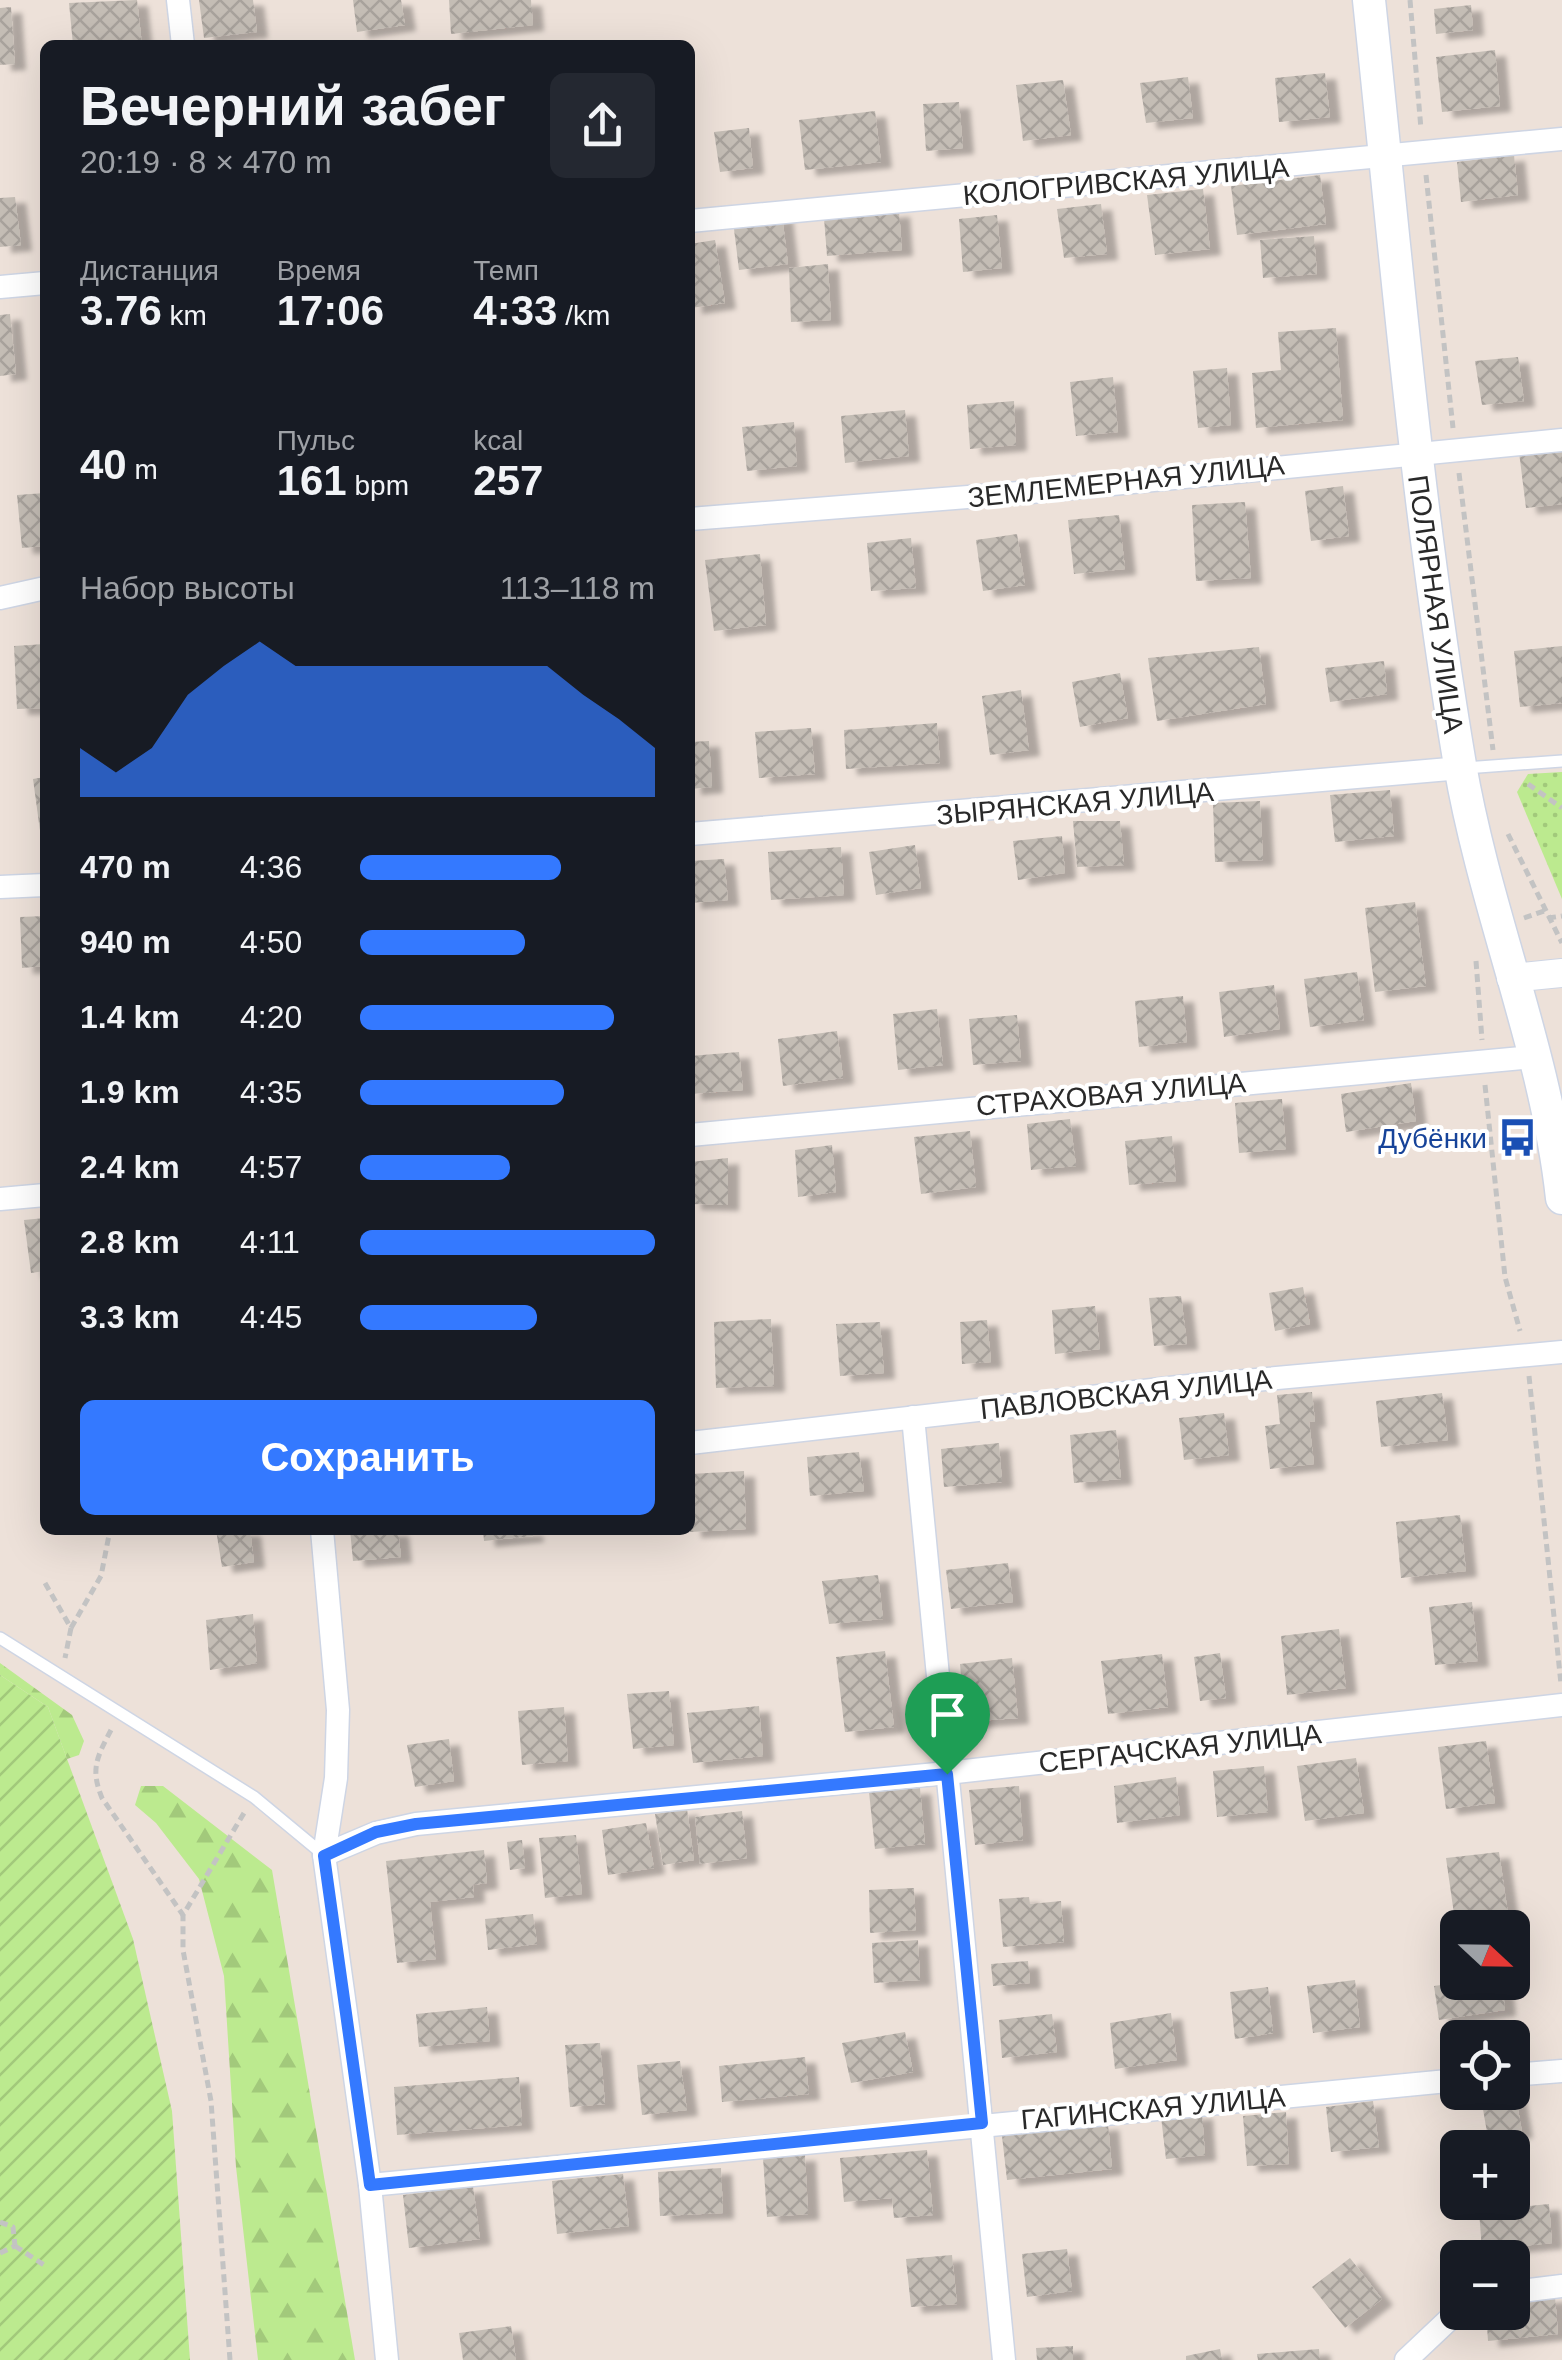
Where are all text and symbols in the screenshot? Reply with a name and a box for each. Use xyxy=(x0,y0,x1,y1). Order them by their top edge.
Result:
button: share xyxy=(550,73,655,178)
text: Вечерний забег xyxy=(80,75,506,137)
text: 20:19 · 8 × 470 m xyxy=(80,144,332,180)
street label: КОЛОГРИВСКАЯ УЛИЦА xyxy=(962,152,1291,211)
text: Дистанция xyxy=(80,255,219,286)
text: Время xyxy=(277,255,361,286)
text: Темп xyxy=(473,255,539,286)
text: 3.76 xyxy=(80,287,162,334)
text: 17:06 xyxy=(277,287,384,334)
text: 4:33 xyxy=(473,287,557,334)
text: km xyxy=(162,300,207,331)
text: /km xyxy=(557,300,610,331)
text: Пульс xyxy=(277,425,355,456)
text: kcal xyxy=(473,425,523,456)
text: 40 xyxy=(80,441,127,488)
street label: ЗЕМЛЕМЕРНАЯ УЛИЦА xyxy=(966,449,1286,514)
text: m xyxy=(127,454,158,485)
text: 161 xyxy=(277,457,347,504)
text: 257 xyxy=(473,457,543,504)
text: bpm xyxy=(347,470,409,501)
street label: ПОЛЯРНАЯ УЛИЦА xyxy=(1402,473,1469,736)
text: Набор высоты xyxy=(80,570,295,606)
text: 113–118 m xyxy=(500,570,655,606)
street label: ЗЫРЯНСКАЯ УЛИЦА xyxy=(935,776,1215,831)
text: 470 m xyxy=(80,849,171,885)
text: 4:36 xyxy=(240,849,302,885)
text: 940 m xyxy=(80,924,171,960)
text: 4:50 xyxy=(240,924,302,960)
text: 1.4 km xyxy=(80,999,180,1035)
text: 4:20 xyxy=(240,999,302,1035)
street label: СТРАХОВАЯ УЛИЦА xyxy=(975,1067,1247,1122)
text: 1.9 km xyxy=(80,1074,180,1110)
text: 4:35 xyxy=(240,1074,302,1110)
bus stop icon: Дубёнки xyxy=(1496,1117,1538,1159)
place label: Дубёнки xyxy=(1378,1123,1487,1154)
text: 2.4 km xyxy=(80,1149,180,1185)
text: 4:57 xyxy=(240,1149,302,1185)
text: 2.8 km xyxy=(80,1224,180,1260)
text: 4:11 xyxy=(240,1224,300,1260)
text: 3.3 km xyxy=(80,1299,180,1335)
text: 4:45 xyxy=(240,1299,302,1335)
street label: ПАВЛОВСКАЯ УЛИЦА xyxy=(979,1364,1274,1425)
button: Сохранить xyxy=(80,1400,655,1515)
pin xyxy=(905,1672,990,1775)
icon: arrive xyxy=(920,1687,975,1742)
street label: СЕРГАЧСКАЯ УЛИЦА xyxy=(1037,1718,1323,1779)
north arrow xyxy=(1440,1910,1530,2000)
map controls xyxy=(1440,1910,1530,2330)
button: locate xyxy=(1440,2020,1530,2110)
street label: ГАГИНСКАЯ УЛИЦА xyxy=(1019,2081,1287,2136)
button: + xyxy=(1440,2130,1530,2220)
button: − xyxy=(1440,2240,1530,2330)

